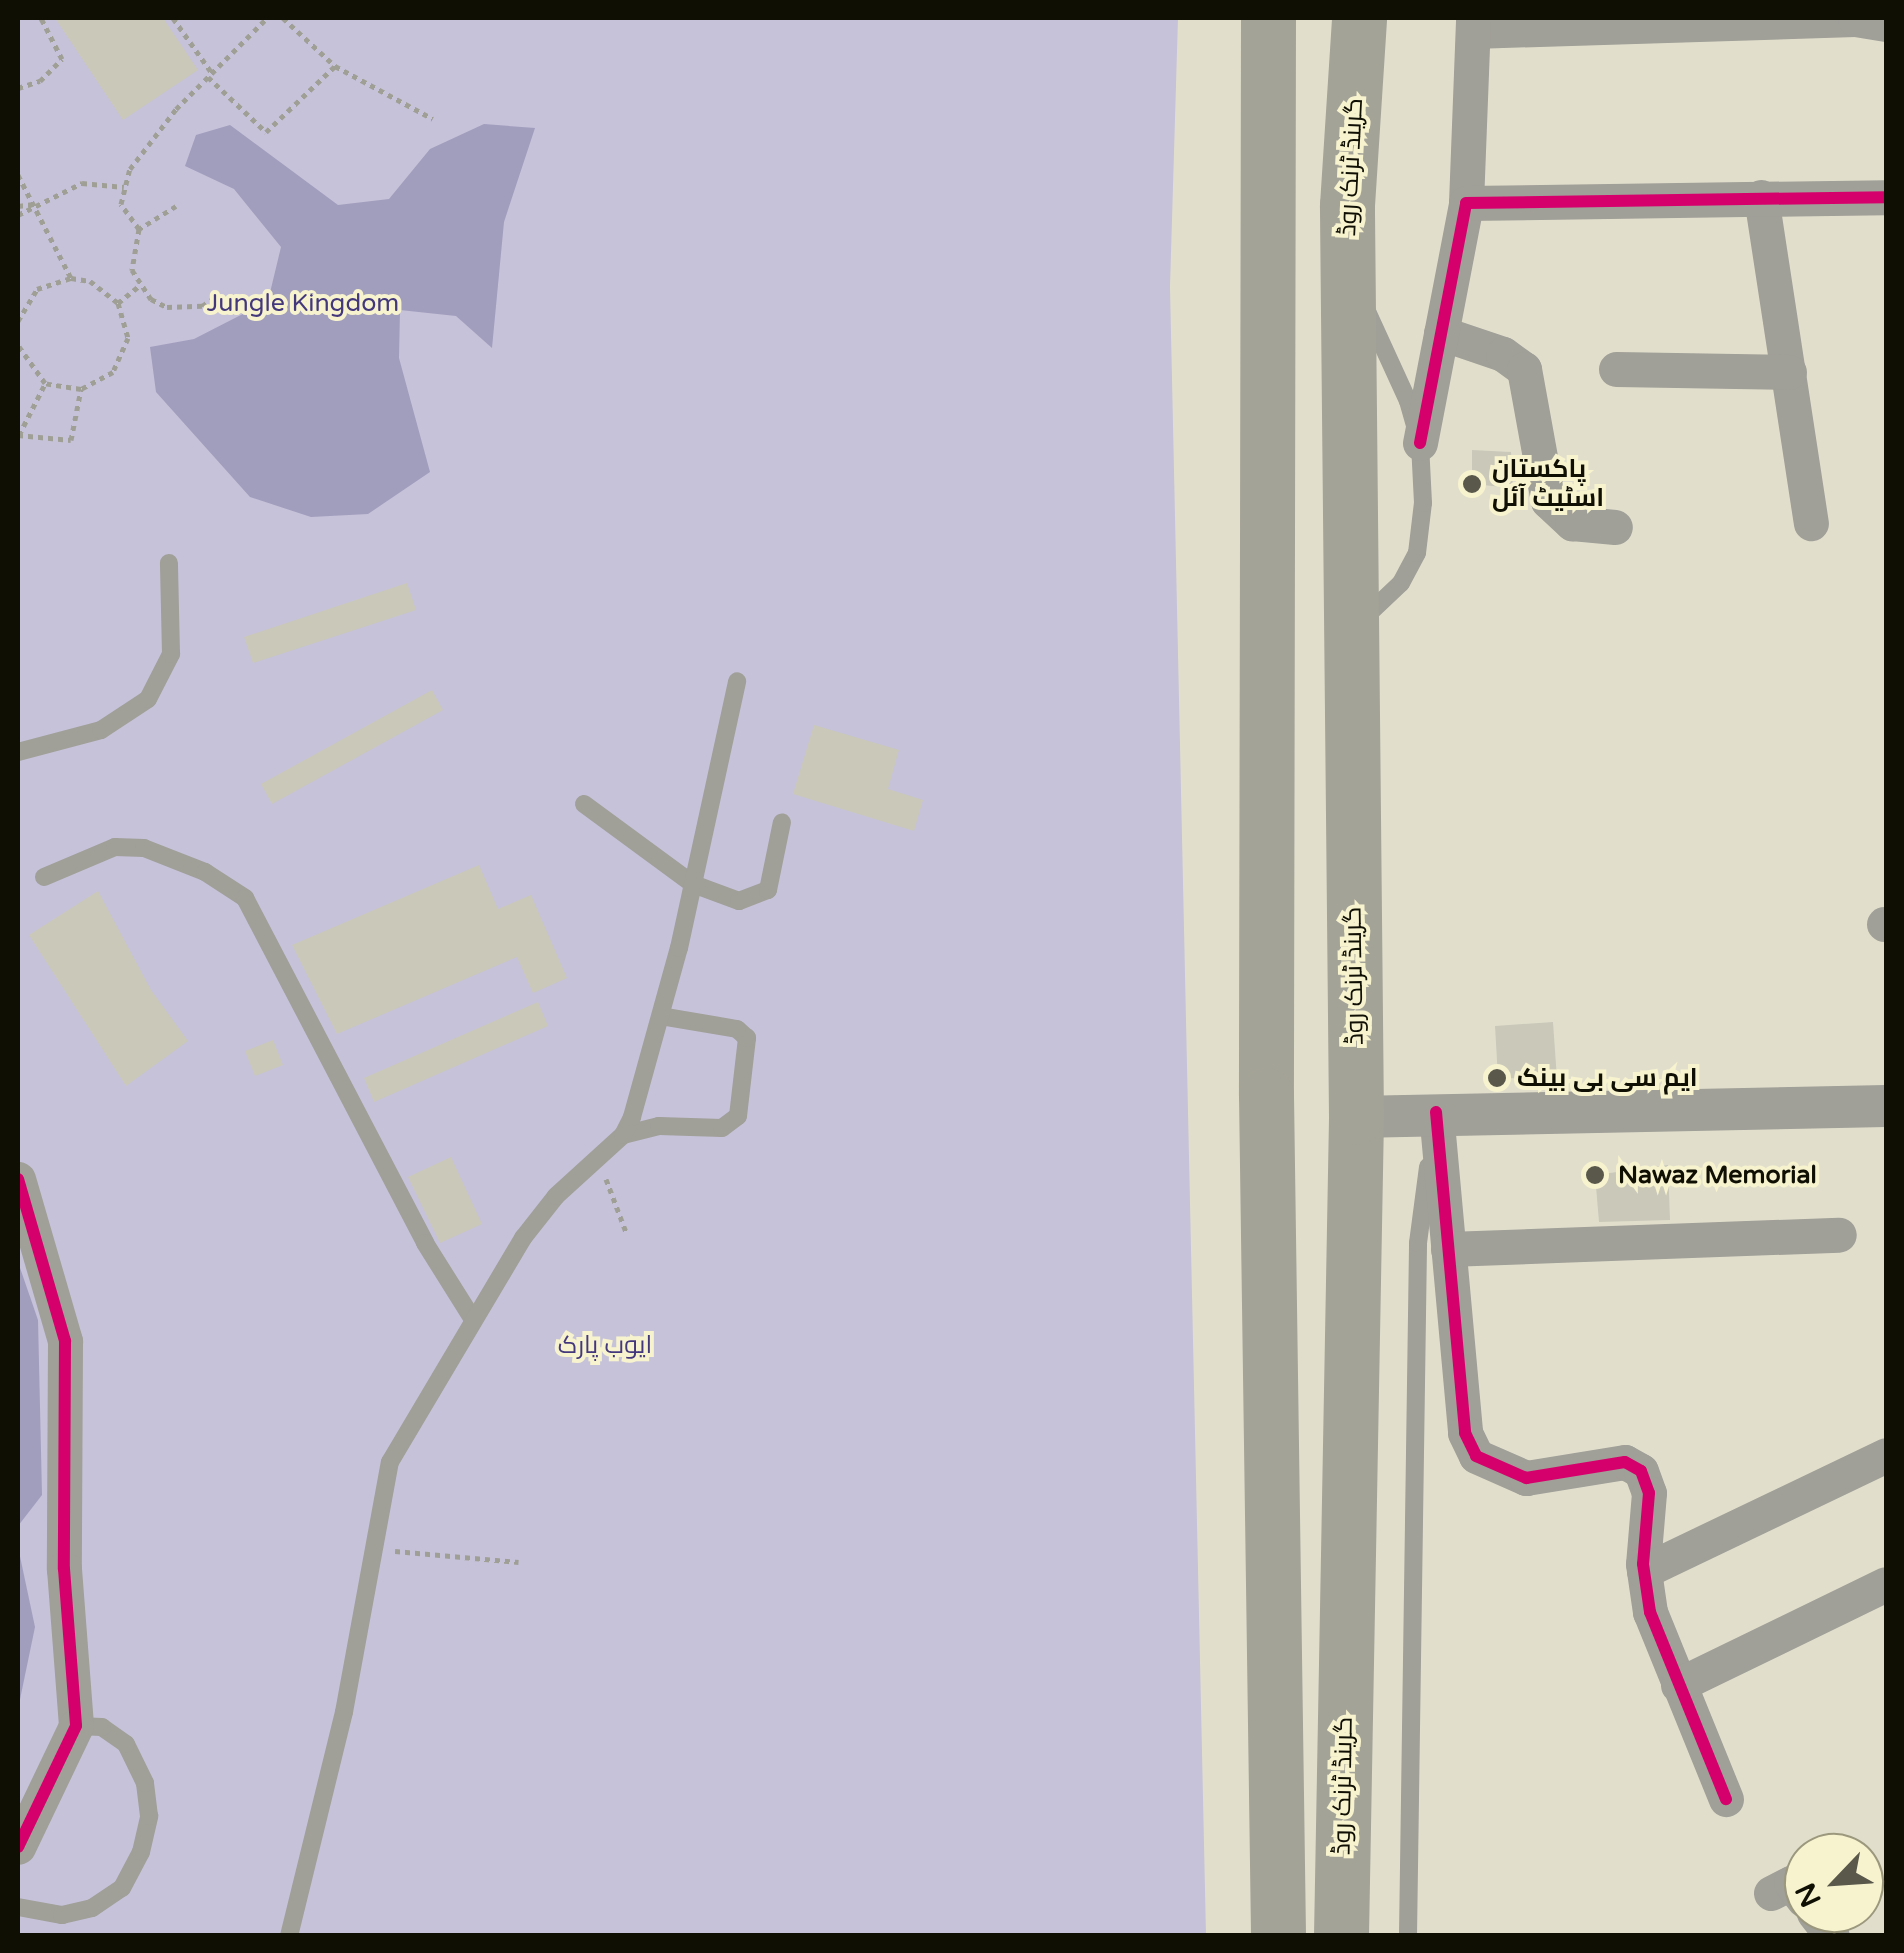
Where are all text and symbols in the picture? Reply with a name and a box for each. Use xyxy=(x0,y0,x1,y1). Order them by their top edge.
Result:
street label: گرینڈ ٹرنک روڈ xyxy=(1332,97,1370,237)
park label: Jungle Kingdom xyxy=(207,288,399,318)
place label: پاکستان اسٹیٹ آئل xyxy=(1492,455,1604,514)
marker: پاکستان اسٹیٹ آئل xyxy=(1461,473,1483,495)
street label: گرینڈ ٹرنک روڈ xyxy=(1338,907,1370,1045)
place label: ایم سی بی بینک xyxy=(1517,1063,1698,1093)
marker: ایم سی بی بینک xyxy=(1486,1067,1508,1089)
place label: Nawaz Memorial xyxy=(1618,1160,1817,1190)
marker: Nawaz Memorial xyxy=(1582,1162,1608,1188)
park label: ایوب پارک xyxy=(558,1330,652,1360)
street label: گرینڈ ٹرنک روڈ xyxy=(1327,1717,1359,1855)
north arrow xyxy=(1784,1833,1884,1933)
text: N xyxy=(1788,1877,1829,1912)

